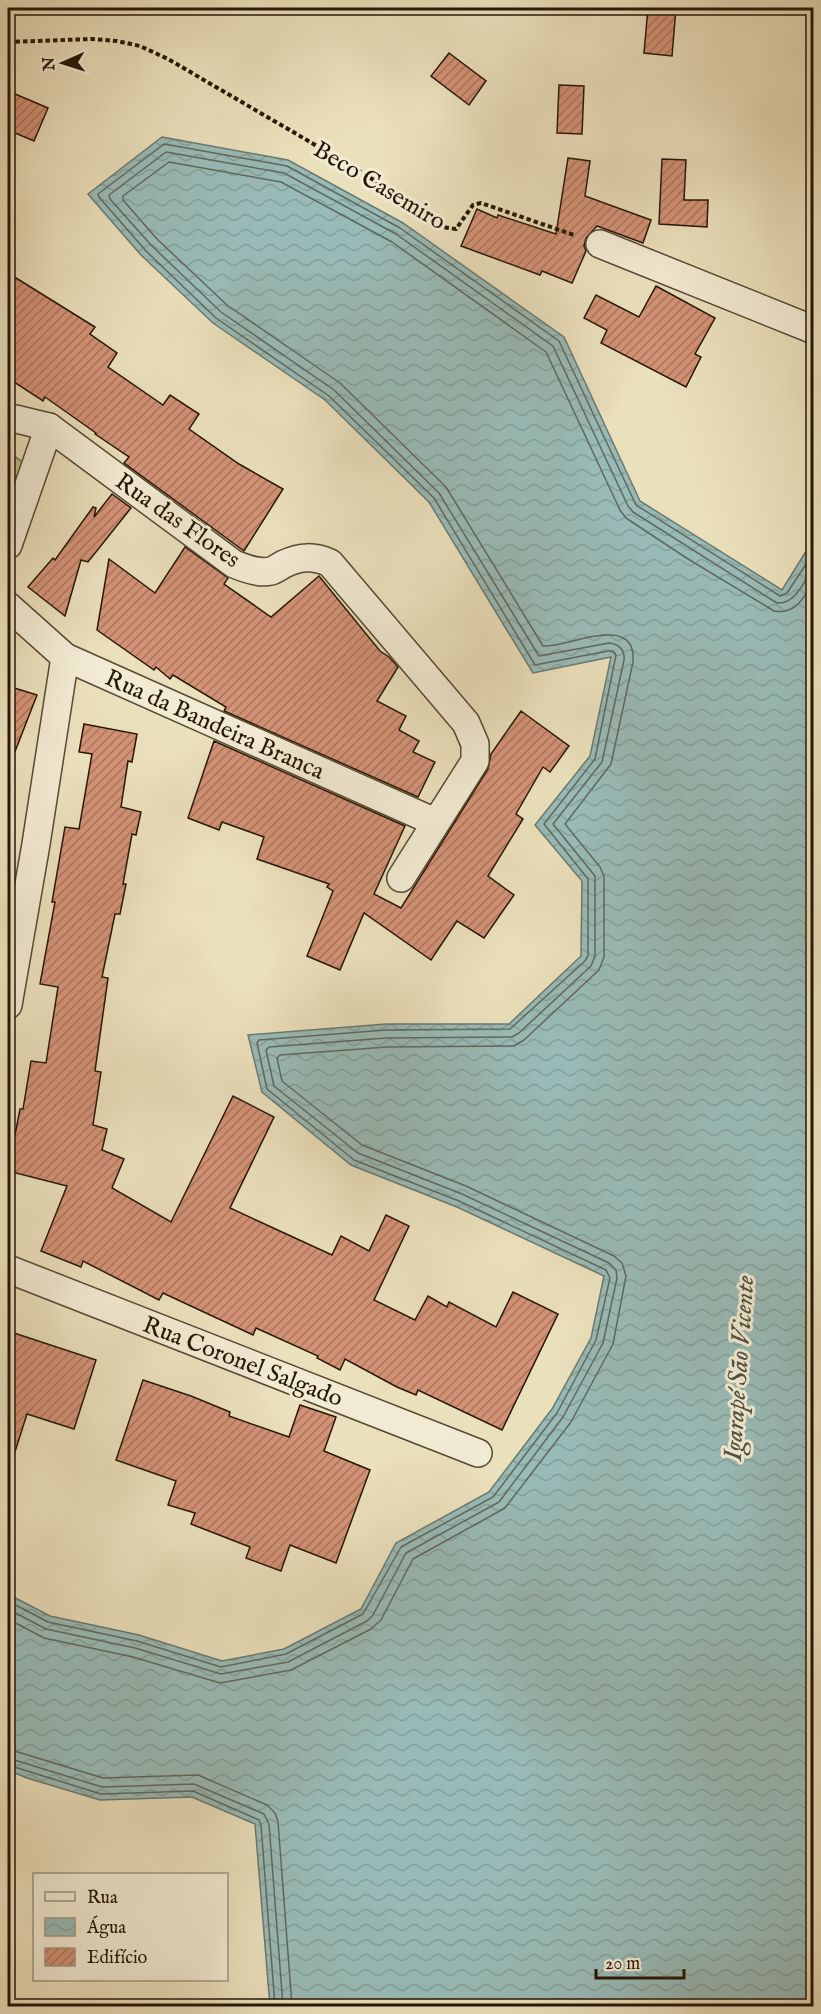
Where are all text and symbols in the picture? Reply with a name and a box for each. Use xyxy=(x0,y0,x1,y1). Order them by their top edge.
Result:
north arrow xyxy=(33,33,93,93)
text: N xyxy=(40,56,60,72)
street label: Beco Casemiro xyxy=(307,135,451,238)
street label: Rua das Flores xyxy=(109,467,246,576)
street label: Rua da Bandeira Branca xyxy=(100,663,329,788)
water label: Igarapé São Vicente xyxy=(716,1274,763,1463)
street label: Rua Coronel Salgado xyxy=(138,1310,347,1415)
legend xyxy=(33,1873,228,1981)
text: Rua xyxy=(87,1887,118,1910)
text: Água xyxy=(86,1915,126,1940)
scale bar xyxy=(596,1942,684,1980)
text: Edifício xyxy=(87,1947,148,1970)
text: 20 m xyxy=(605,1953,640,1976)

